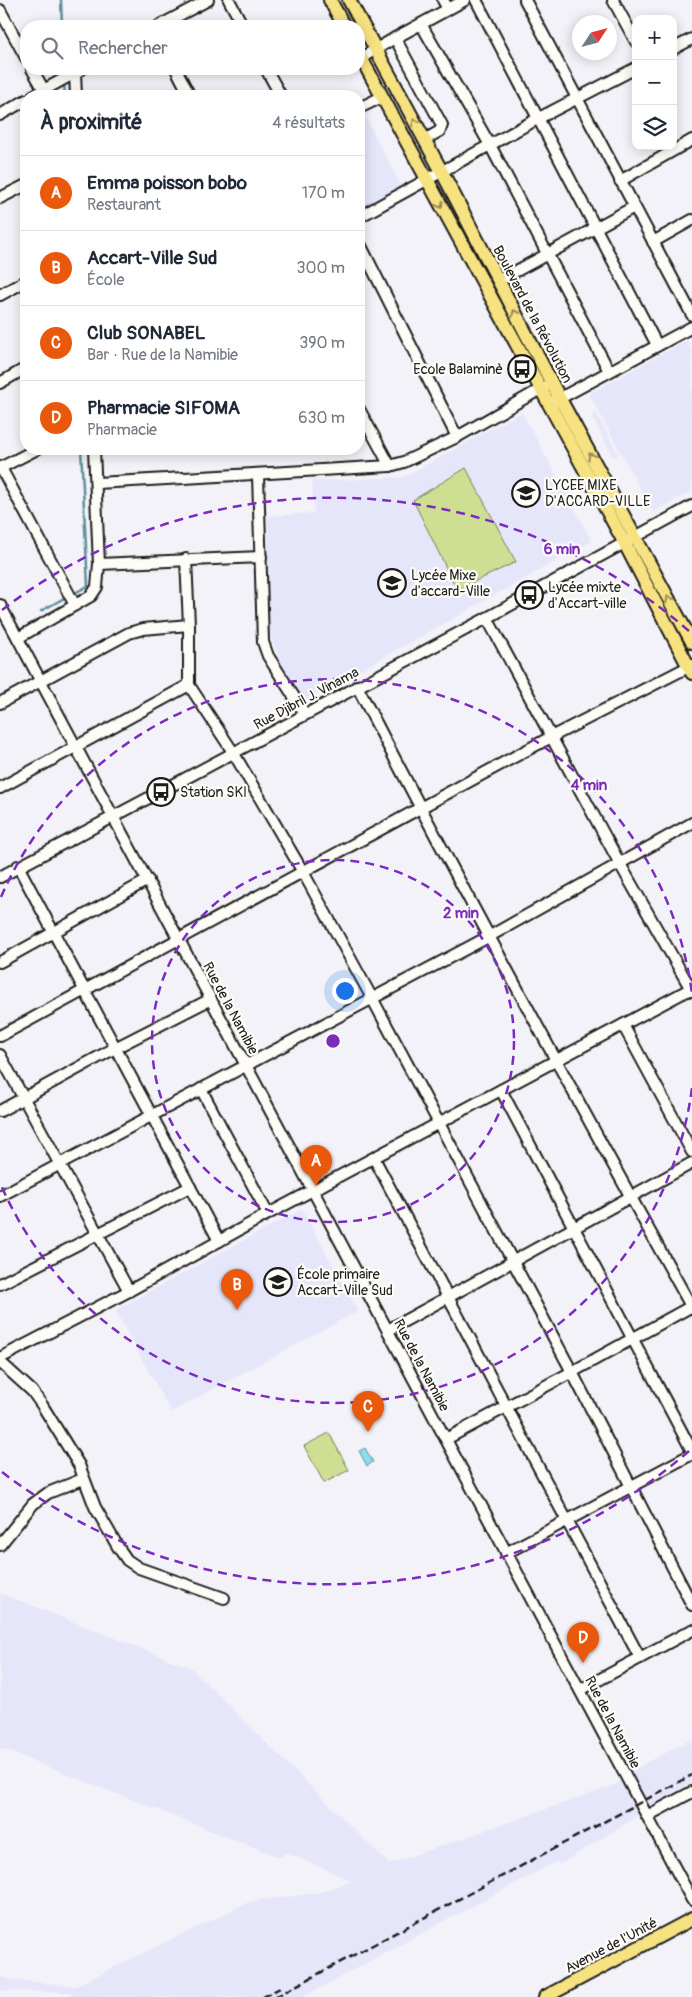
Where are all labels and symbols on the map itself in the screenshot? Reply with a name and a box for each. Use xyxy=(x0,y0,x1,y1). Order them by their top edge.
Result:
north arrow xyxy=(572,15,617,60)
one-way arrow xyxy=(411,118,421,127)
one-way arrow xyxy=(433,199,443,208)
street label: Boulevard de la Révolution xyxy=(489,243,576,386)
one-way arrow xyxy=(511,309,521,318)
bus stop icon: Ecole Balaminè xyxy=(507,354,537,384)
place label: Ecole Balaminè xyxy=(413,361,503,378)
one-way arrow xyxy=(587,452,597,461)
place label: LYCEE MIXE D'ACCARD-VILLE xyxy=(545,477,650,510)
school or university icon: LYCEE MIXE D'ACCARD-VILLE xyxy=(511,478,541,508)
text: 6 min xyxy=(544,540,581,559)
place label: Lycée Mixe d'accard-Ville xyxy=(411,567,490,600)
school or university icon: Lycée Mixe d'accard-Ville xyxy=(377,568,407,598)
place label: Lycée mixte d'Accart-ville xyxy=(548,579,627,612)
bus stop icon: Lycée mixte d'Accart-ville xyxy=(514,580,544,610)
one-way arrow xyxy=(665,595,675,604)
street label: Rue Djibril J. Vinama xyxy=(251,664,362,733)
text: 4 min xyxy=(571,776,608,795)
bus stop icon: Station SKI xyxy=(146,777,176,807)
place label: Station SKI xyxy=(180,784,247,801)
text: 2 min xyxy=(443,904,479,923)
street label: Rue de la Namibie xyxy=(199,959,262,1057)
your location xyxy=(332,978,358,1004)
centre of rings xyxy=(324,1032,342,1050)
pin: A xyxy=(300,1145,332,1186)
place label: École primaire Accart-Ville Sud xyxy=(297,1265,393,1299)
school or university icon: École primaire Accart-Ville Sud xyxy=(263,1267,293,1297)
pin: B xyxy=(221,1269,253,1310)
street label: Rue de la Namibie xyxy=(390,1316,453,1414)
pin: C xyxy=(352,1391,384,1432)
pin: D xyxy=(567,1622,599,1663)
street label: Rue de la Namibie xyxy=(581,1673,644,1771)
street label: Avenue de l'Unité xyxy=(562,1914,660,1977)

